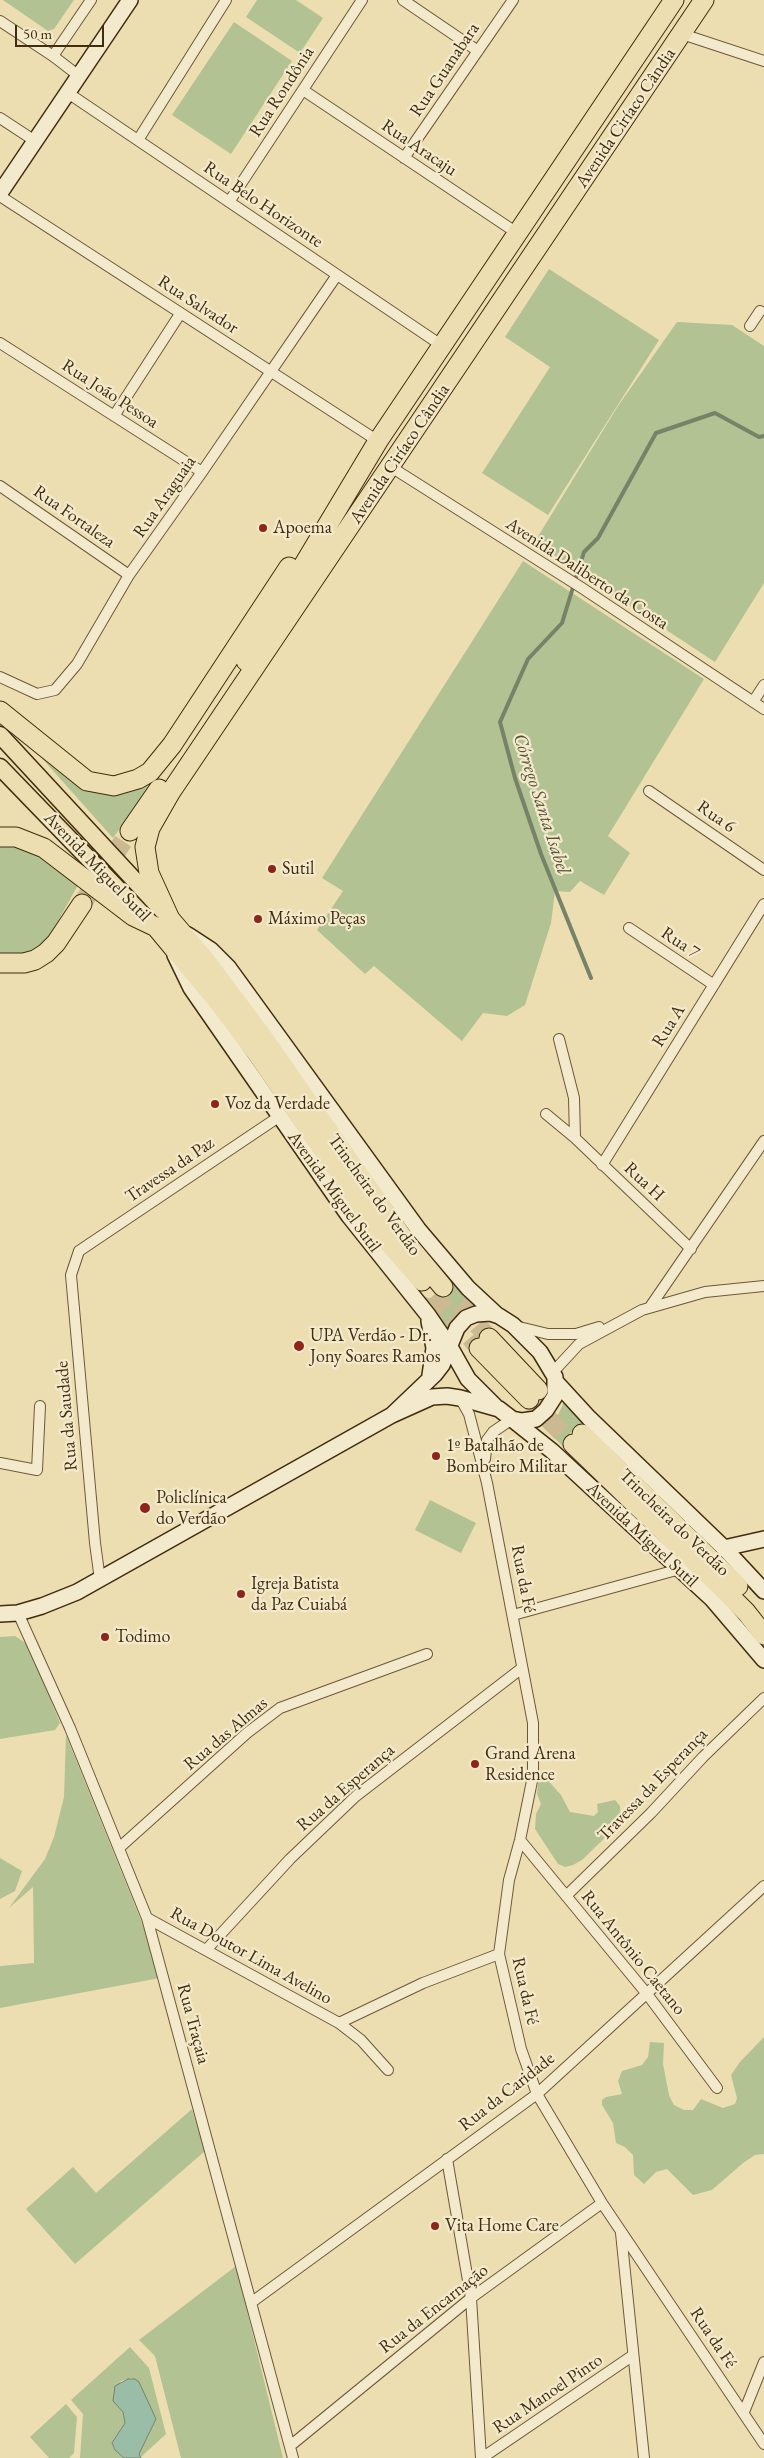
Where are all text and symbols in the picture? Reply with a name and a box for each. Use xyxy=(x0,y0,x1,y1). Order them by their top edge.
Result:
scale bar xyxy=(18,15,106,47)
street label: Rua Guanabara xyxy=(406,19,484,121)
text: 50 m xyxy=(23,24,52,43)
street label: Rua Rondônia xyxy=(245,43,319,141)
street label: Avenida Ciríaco Cândia xyxy=(571,44,681,192)
street label: Rua Aracaju xyxy=(377,115,461,181)
street label: Rua Belo Horizonte xyxy=(199,157,327,253)
street label: Rua Salvador xyxy=(154,271,242,339)
street label: Rua João Pessoa xyxy=(58,355,162,433)
street label: Avenida Ciríaco Cândia xyxy=(345,380,455,528)
street label: Rua Araguaia xyxy=(129,452,201,542)
street label: Rua Fortaleza xyxy=(29,481,119,553)
street label: Avenida Daliberto da Costa xyxy=(502,513,672,635)
place label: Apoema xyxy=(273,517,332,539)
marker: Apoema xyxy=(257,522,269,534)
water label: Córrego Santa Isabel xyxy=(508,731,574,877)
street label: Rua 6 xyxy=(693,796,739,838)
street label: Avenida Miguel Sutil xyxy=(39,807,155,927)
place label: Sutil xyxy=(282,858,314,880)
marker: Sutil xyxy=(266,863,278,875)
place label: Máximo Peças xyxy=(268,908,366,930)
marker: Máximo Peças xyxy=(252,913,264,925)
street label: Rua 7 xyxy=(657,922,703,964)
street label: Rua A xyxy=(648,1001,690,1051)
place label: Voz da Verdade xyxy=(225,1093,330,1115)
marker: Voz da Verdade xyxy=(209,1098,221,1110)
street label: Avenida Miguel Sutil xyxy=(283,1127,385,1257)
street label: Trincheira do Verdão xyxy=(323,1130,425,1260)
street label: Travessa da Paz xyxy=(121,1132,219,1208)
street label: Rua H xyxy=(619,1158,669,1206)
place label: UPA Verdão - Dr. Jony Soares Ramos xyxy=(310,1325,441,1368)
marker: UPA Verdão - Dr. Jony Soares Ramos xyxy=(292,1339,306,1353)
street label: Rua da Saudade xyxy=(51,1360,83,1472)
place label: 1º Batalhão de Bombeiro Militar xyxy=(446,1435,567,1478)
marker: 1º Batalhão de Bombeiro Militar xyxy=(430,1450,442,1462)
street label: Trincheira do Verdão xyxy=(614,1465,734,1581)
street label: Avenida Miguel Sutil xyxy=(582,1478,702,1592)
place label: Policlínica do Verdão xyxy=(156,1487,227,1530)
marker: Policlínica do Verdão xyxy=(138,1501,152,1515)
street label: Rua da Fé xyxy=(506,1543,540,1615)
place label: Igreja Batista da Paz Cuiabá xyxy=(251,1573,347,1616)
marker: Igreja Batista da Paz Cuiabá xyxy=(235,1588,247,1600)
place label: Todimo xyxy=(115,1626,171,1648)
marker: Todimo xyxy=(99,1631,111,1643)
street label: Rua das Almas xyxy=(180,1693,272,1775)
street label: Travessa da Esperança xyxy=(593,1724,713,1846)
street label: Rua da Esperança xyxy=(293,1740,399,1836)
place label: Grand Arena Residence xyxy=(485,1743,576,1786)
marker: Grand Arena Residence xyxy=(469,1758,481,1770)
street label: Rua Antônio Caetano xyxy=(576,1886,690,2020)
street label: Rua Doutor Lima Avelino xyxy=(166,1902,336,2010)
street label: Rua da Fé xyxy=(507,1955,543,2027)
street label: Rua Traçaia xyxy=(172,1981,214,2067)
street label: Rua da Caridade xyxy=(455,2048,559,2136)
place label: Vita Home Care xyxy=(445,2215,559,2237)
marker: Vita Home Care xyxy=(429,2220,441,2232)
street label: Rua da Encarnação xyxy=(375,2260,493,2358)
street label: Rua da Fé xyxy=(685,2303,741,2373)
street label: Rua Manoel Pinto xyxy=(489,2349,607,2439)

